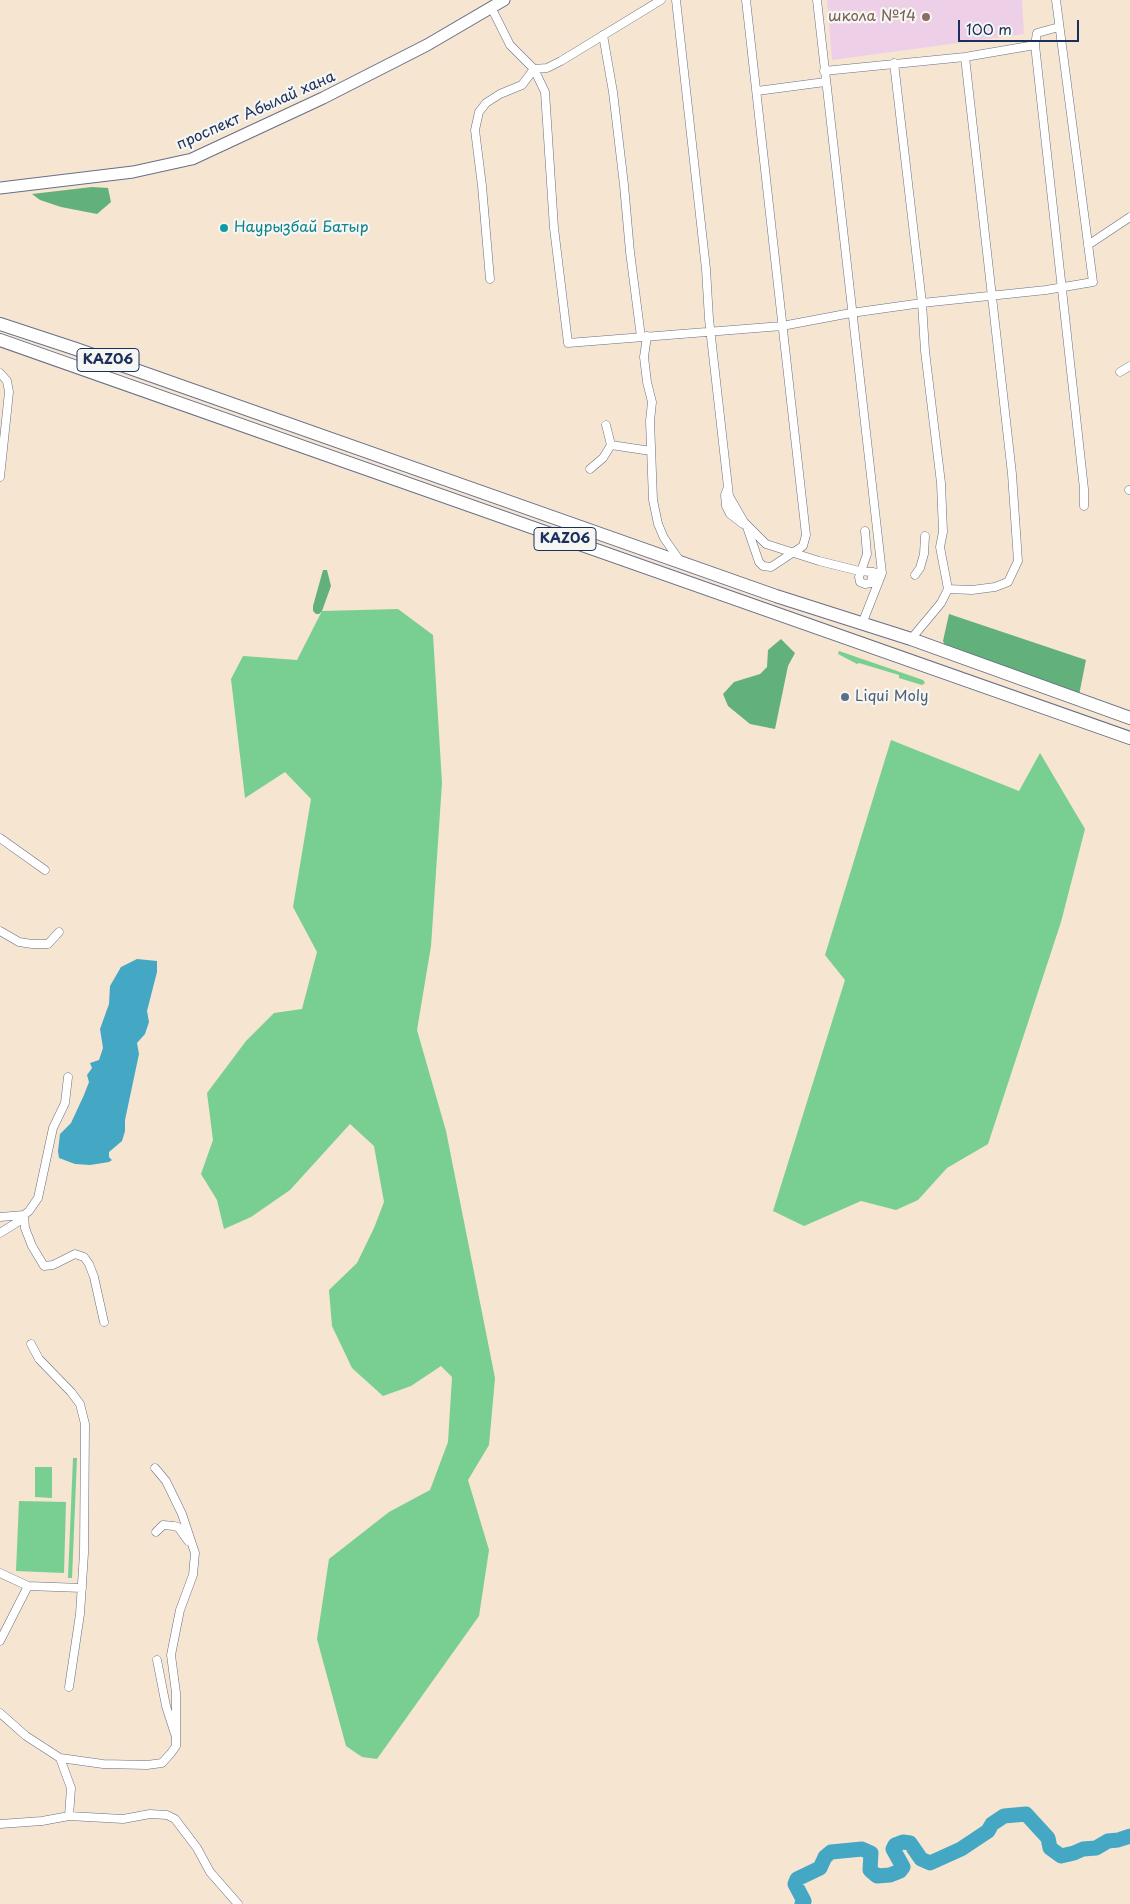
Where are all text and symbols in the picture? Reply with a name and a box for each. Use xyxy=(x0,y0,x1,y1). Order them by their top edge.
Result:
place label: школа №14 xyxy=(828,8,916,26)
scale bar xyxy=(960,10,1081,42)
marker: школа №14 xyxy=(920,11,932,23)
text: 100 m xyxy=(966,17,1012,40)
street label: проспект Абылай хана xyxy=(174,68,338,154)
place label: Наурызбай Батыр xyxy=(234,219,368,237)
marker: Наурызбай Батыр xyxy=(218,222,230,234)
road number: KАZ06 xyxy=(77,348,139,372)
road number: KАZ06 xyxy=(534,528,596,550)
place label: Liqui Moly xyxy=(855,688,928,706)
marker: Liqui Moly xyxy=(839,691,851,703)

